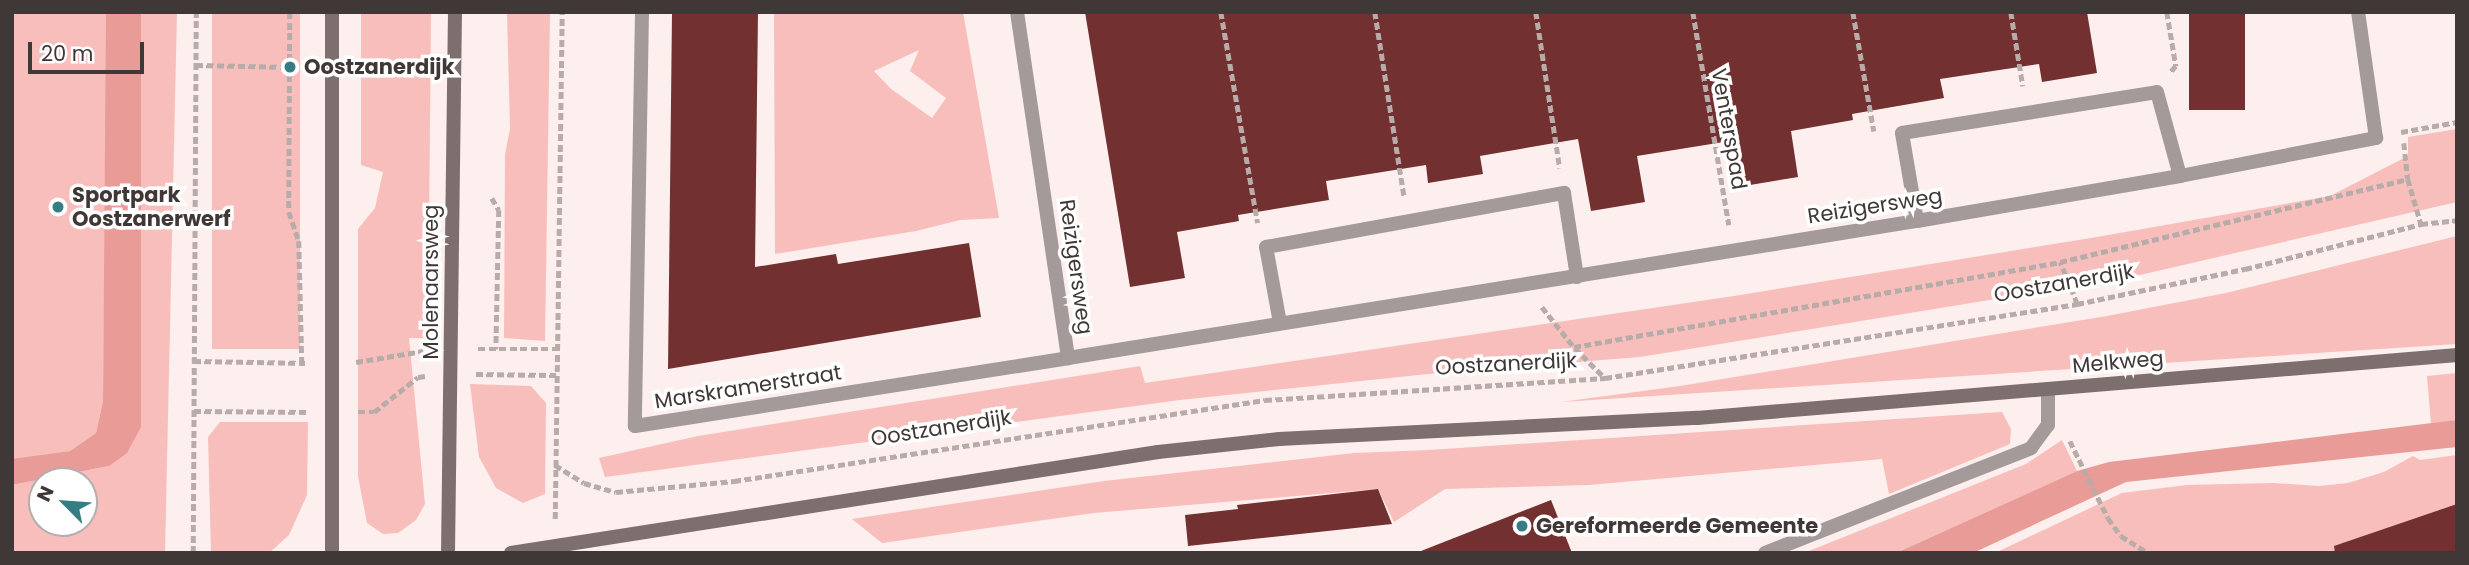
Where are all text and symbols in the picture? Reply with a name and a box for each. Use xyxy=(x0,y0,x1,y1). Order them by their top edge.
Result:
scale bar xyxy=(32,28,147,72)
text: 20 m xyxy=(41,39,94,68)
place label: Oostzanerdijk xyxy=(304,54,454,80)
marker: Oostzanerdijk xyxy=(282,59,298,75)
street label: Venterspad xyxy=(1706,66,1752,192)
place label: Sportpark Oostzanerwerf xyxy=(72,182,231,232)
street label: Reizigersweg xyxy=(1806,183,1944,229)
street label: Reizigersweg xyxy=(1054,198,1098,336)
marker: Sportpark Oostzanerwerf xyxy=(50,199,66,215)
street label: Molenaarsweg xyxy=(418,205,444,359)
street label: Oostzanerdijk xyxy=(1992,258,2136,308)
street label: Melkweg xyxy=(2071,345,2165,379)
street label: Oostzanerdijk xyxy=(1434,348,1578,380)
street label: Marskramerstraat xyxy=(653,360,843,414)
street label: Oostzanerdijk xyxy=(869,404,1013,452)
north arrow xyxy=(28,467,98,537)
text: N xyxy=(30,482,61,506)
place label: Gereformeerde Gemeente xyxy=(1536,513,1818,539)
marker: Gereformeerde Gemeente xyxy=(1514,518,1530,534)

